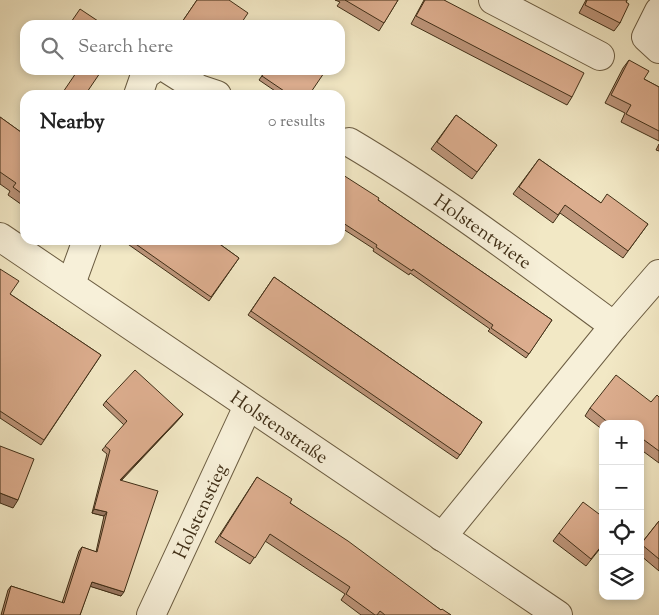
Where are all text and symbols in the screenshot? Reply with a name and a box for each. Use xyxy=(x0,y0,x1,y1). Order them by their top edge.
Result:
search box xyxy=(20,20,345,75)
icon: search xyxy=(38,34,66,62)
text: Search here xyxy=(78,34,173,61)
text: Nearby xyxy=(40,108,105,138)
text: 0 results xyxy=(268,111,325,134)
street label: Holstentwiete xyxy=(427,189,537,277)
street label: Holstenstraße xyxy=(224,386,333,472)
map controls xyxy=(599,420,644,600)
button: + xyxy=(599,420,644,465)
street label: Holstenstieg xyxy=(168,460,235,564)
button: − xyxy=(599,465,644,510)
button: locate xyxy=(599,510,644,555)
button: layers xyxy=(599,555,644,600)

